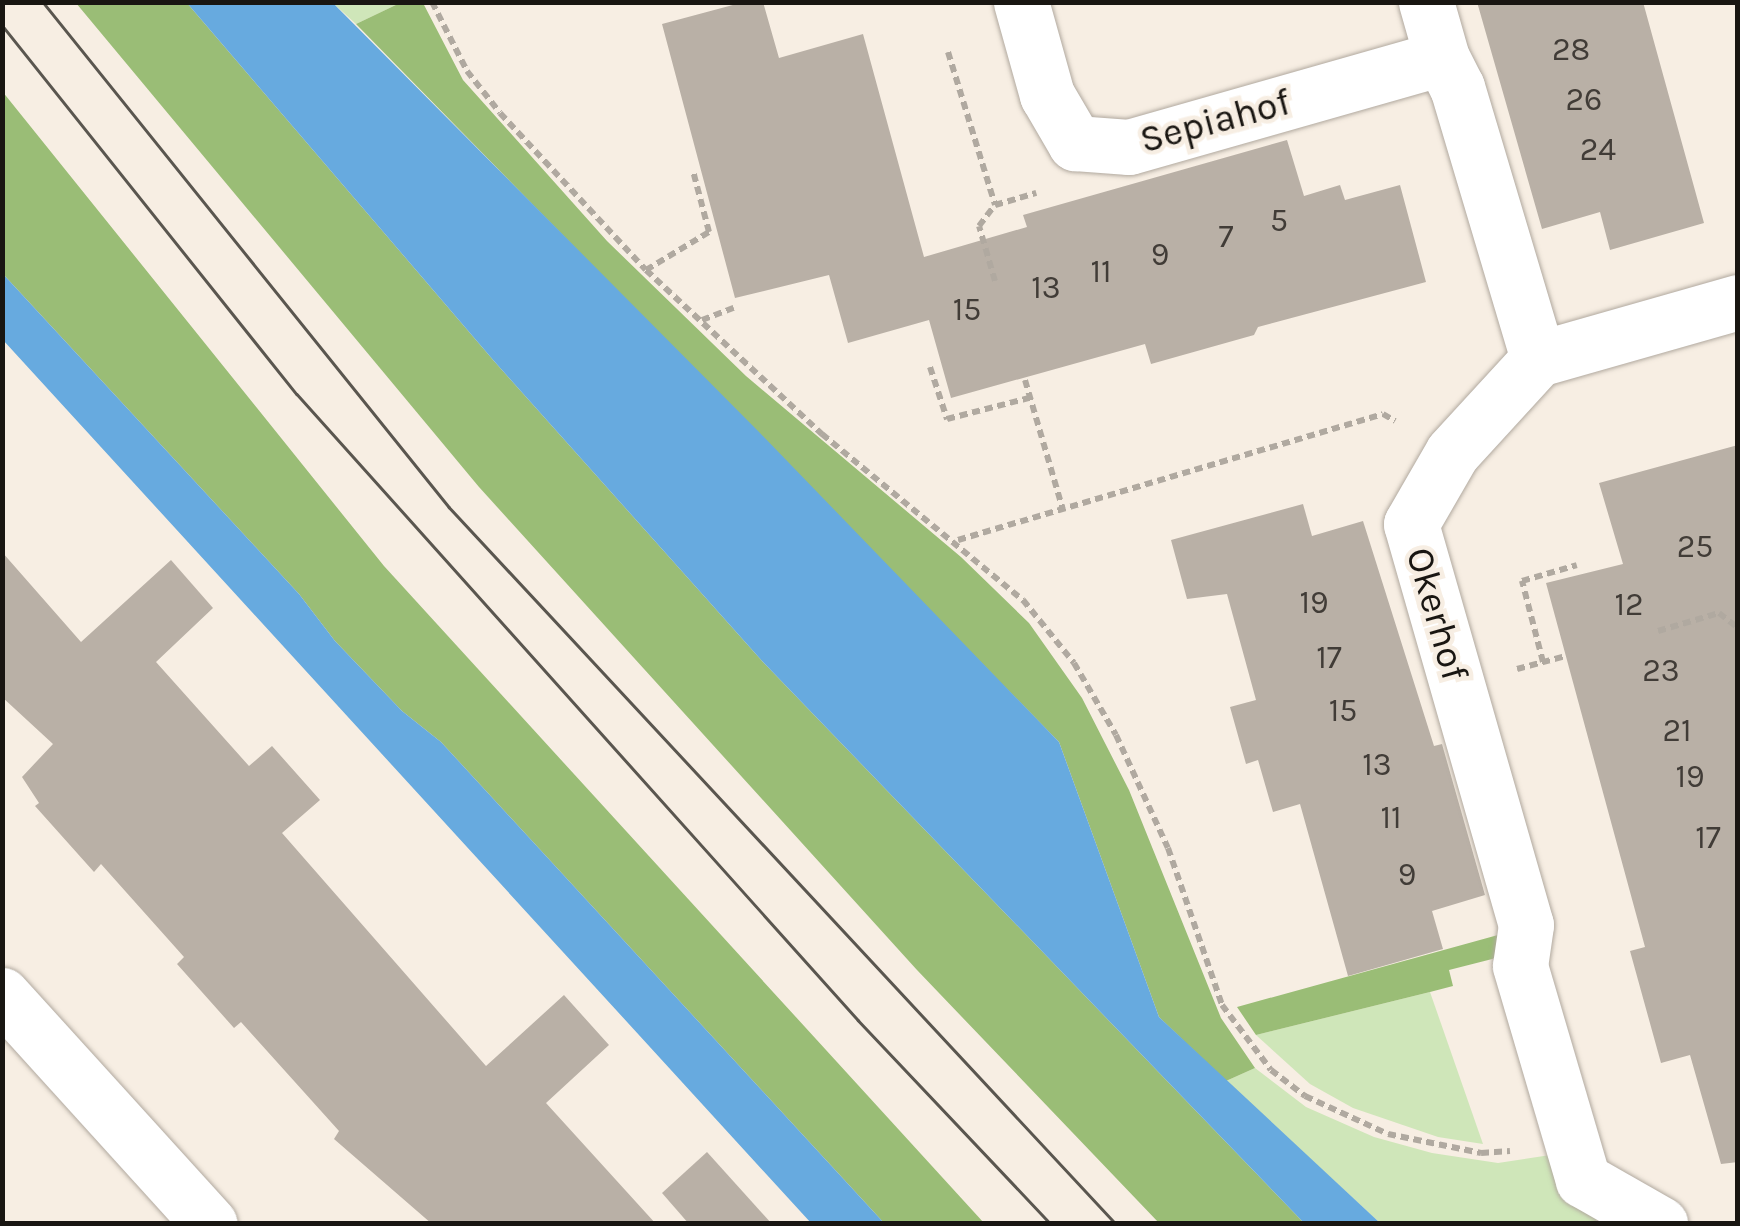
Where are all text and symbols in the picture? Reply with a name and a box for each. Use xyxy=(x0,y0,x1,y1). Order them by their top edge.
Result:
house number: 28 xyxy=(1552,31,1590,69)
street label: Sepiahof xyxy=(1135,79,1295,163)
house number: 26 xyxy=(1566,81,1602,119)
house number: 24 xyxy=(1580,131,1616,169)
house number: 5 xyxy=(1270,202,1288,240)
house number: 7 xyxy=(1218,218,1234,256)
house number: 9 xyxy=(1151,236,1169,274)
house number: 11 xyxy=(1090,253,1112,291)
house number: 13 xyxy=(1031,269,1061,307)
house number: 15 xyxy=(953,291,981,329)
house number: 25 xyxy=(1677,528,1713,566)
street label: Okerhof xyxy=(1396,542,1478,686)
house number: 19 xyxy=(1299,584,1329,622)
house number: 12 xyxy=(1614,586,1644,624)
house number: 17 xyxy=(1316,639,1342,677)
house number: 23 xyxy=(1642,652,1680,690)
house number: 15 xyxy=(1329,692,1357,730)
house number: 21 xyxy=(1662,712,1692,750)
house number: 13 xyxy=(1362,746,1392,784)
house number: 19 xyxy=(1675,758,1705,796)
house number: 11 xyxy=(1380,799,1402,837)
house number: 17 xyxy=(1695,819,1721,857)
house number: 9 xyxy=(1398,856,1416,894)

